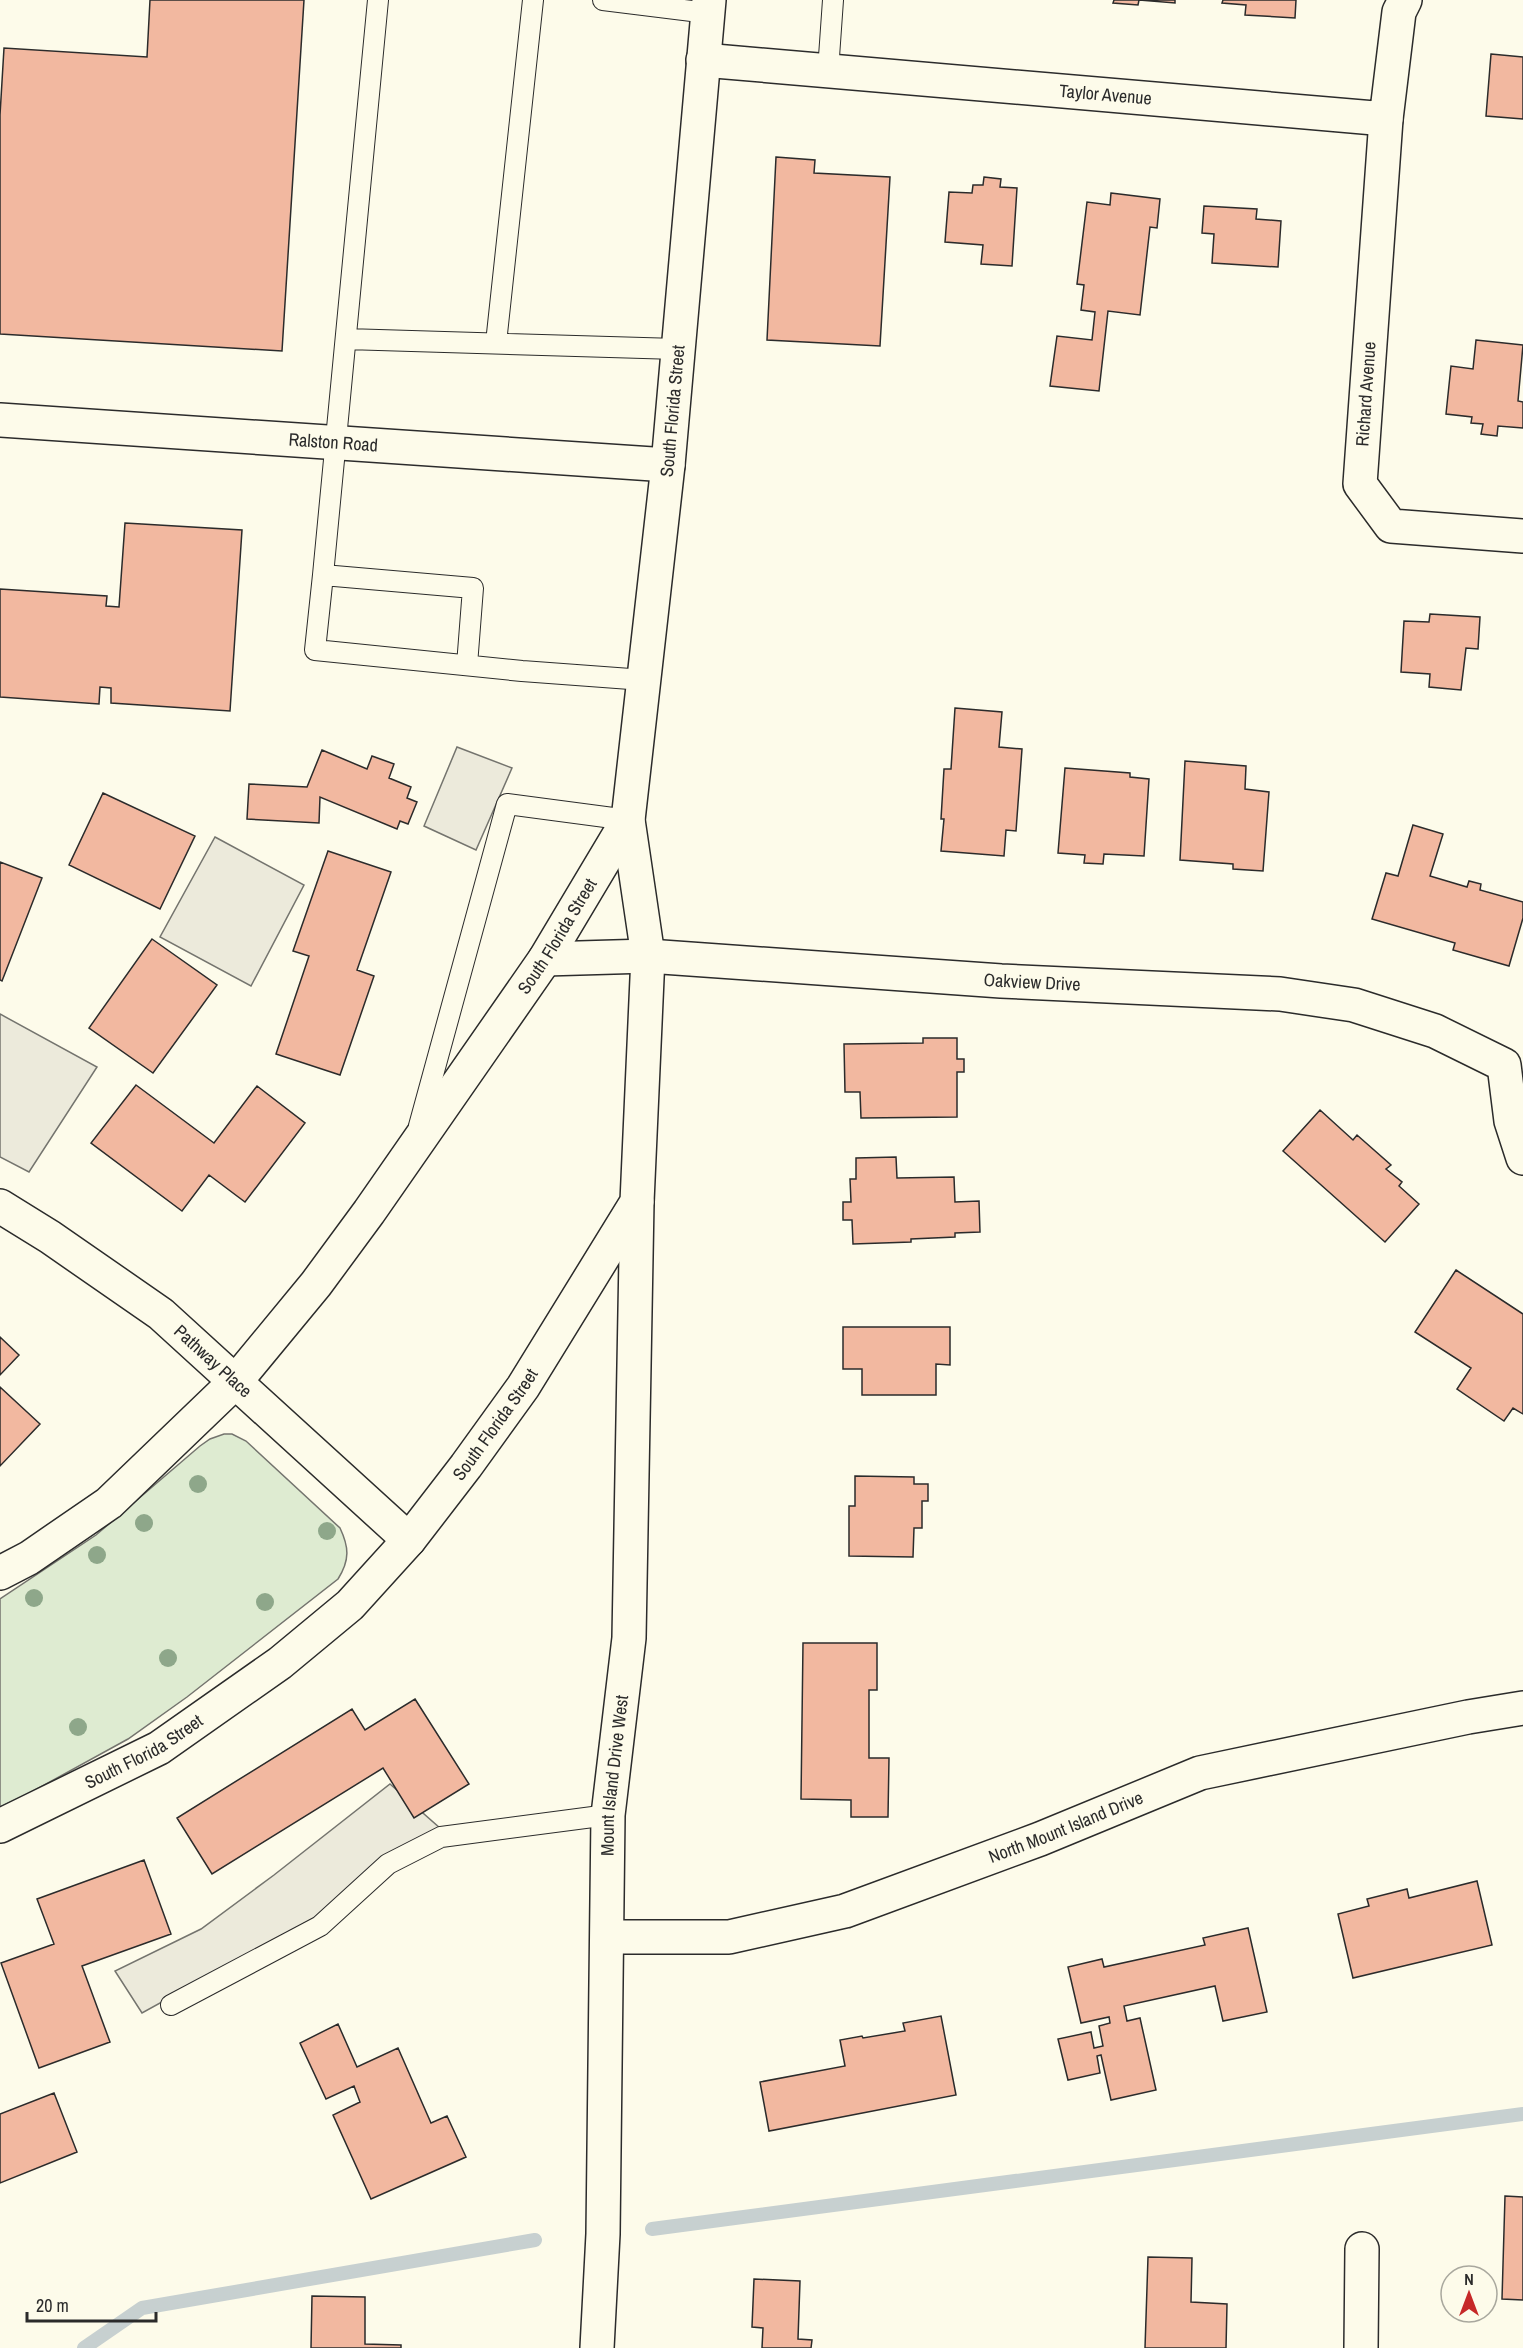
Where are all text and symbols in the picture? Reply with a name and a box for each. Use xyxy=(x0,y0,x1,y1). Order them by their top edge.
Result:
street label: Taylor Avenue xyxy=(1058,78,1153,111)
street label: Richard Avenue xyxy=(1349,341,1382,447)
street label: South Florida Street xyxy=(654,344,691,478)
street label: Ralston Road xyxy=(288,426,379,457)
street label: South Florida Street xyxy=(511,873,602,999)
street label: Oakview Drive xyxy=(983,967,1081,997)
street label: Pathway Place xyxy=(169,1319,258,1403)
street label: South Florida Street xyxy=(446,1363,544,1485)
street label: Mount Island Drive West xyxy=(595,1694,634,1856)
street label: South Florida Street xyxy=(80,1708,208,1795)
street label: North Mount Island Drive xyxy=(985,1785,1147,1869)
north arrow xyxy=(1439,2264,1499,2324)
text: N xyxy=(1464,2268,1474,2290)
scale bar xyxy=(27,2285,156,2323)
text: 20 m xyxy=(36,2293,69,2318)

